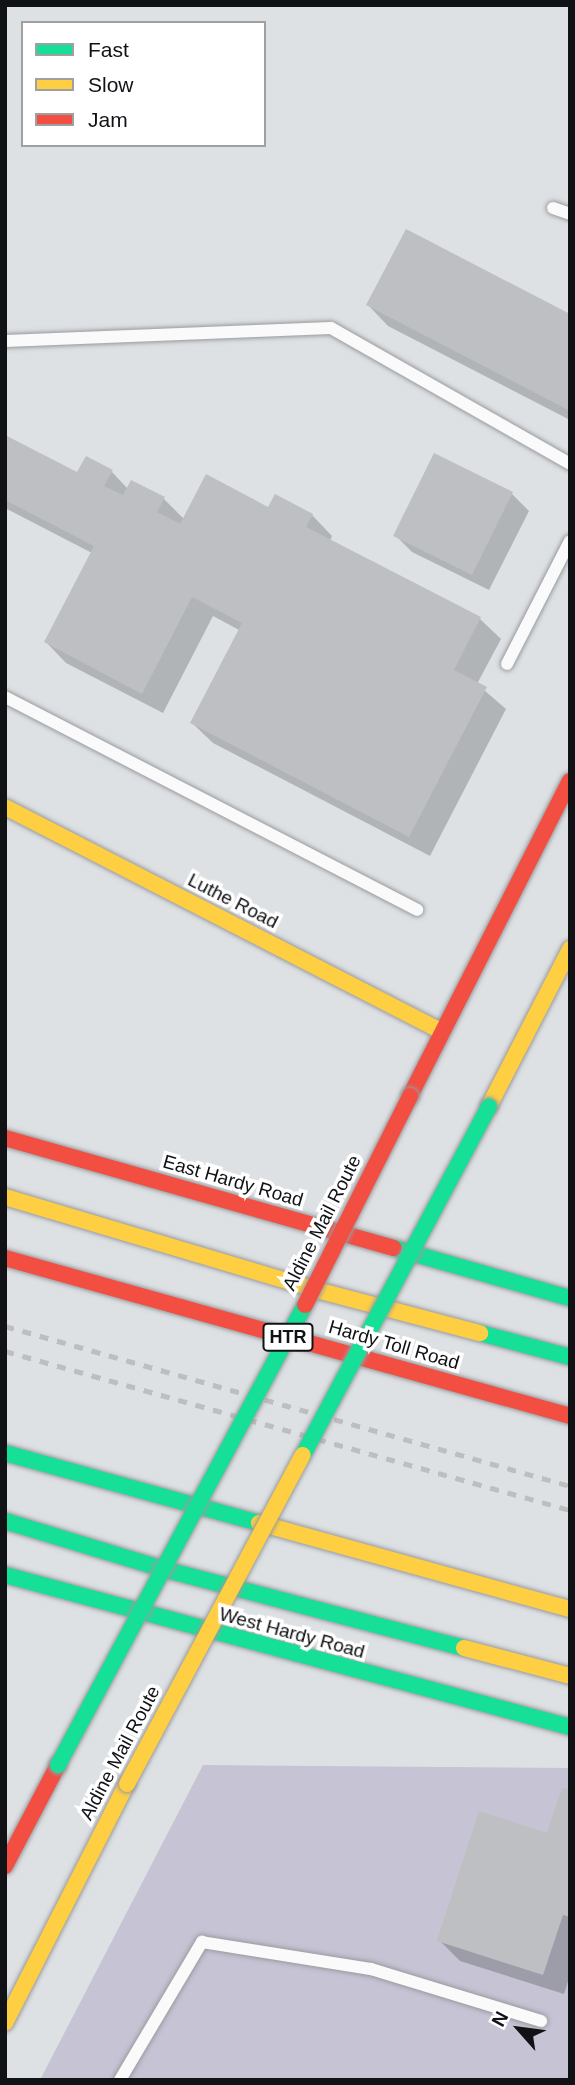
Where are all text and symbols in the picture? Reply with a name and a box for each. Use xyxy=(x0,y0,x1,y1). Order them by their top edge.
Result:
legend xyxy=(21,21,266,147)
text: Fast xyxy=(88,38,129,61)
text: Slow xyxy=(88,73,134,96)
text: Jam xyxy=(88,108,128,131)
street label: Luthe Road xyxy=(184,869,282,933)
street label: East Hardy Road xyxy=(160,1150,306,1212)
street label: Aldine Mail Route xyxy=(278,1151,366,1295)
street label: Hardy Toll Road xyxy=(326,1315,462,1375)
road number: HTR xyxy=(262,1322,314,1352)
street label: West Hardy Road xyxy=(217,1603,367,1663)
street label: Aldine Mail Route xyxy=(75,1682,165,1824)
north arrow xyxy=(484,1994,554,2064)
text: N xyxy=(488,2008,513,2030)

